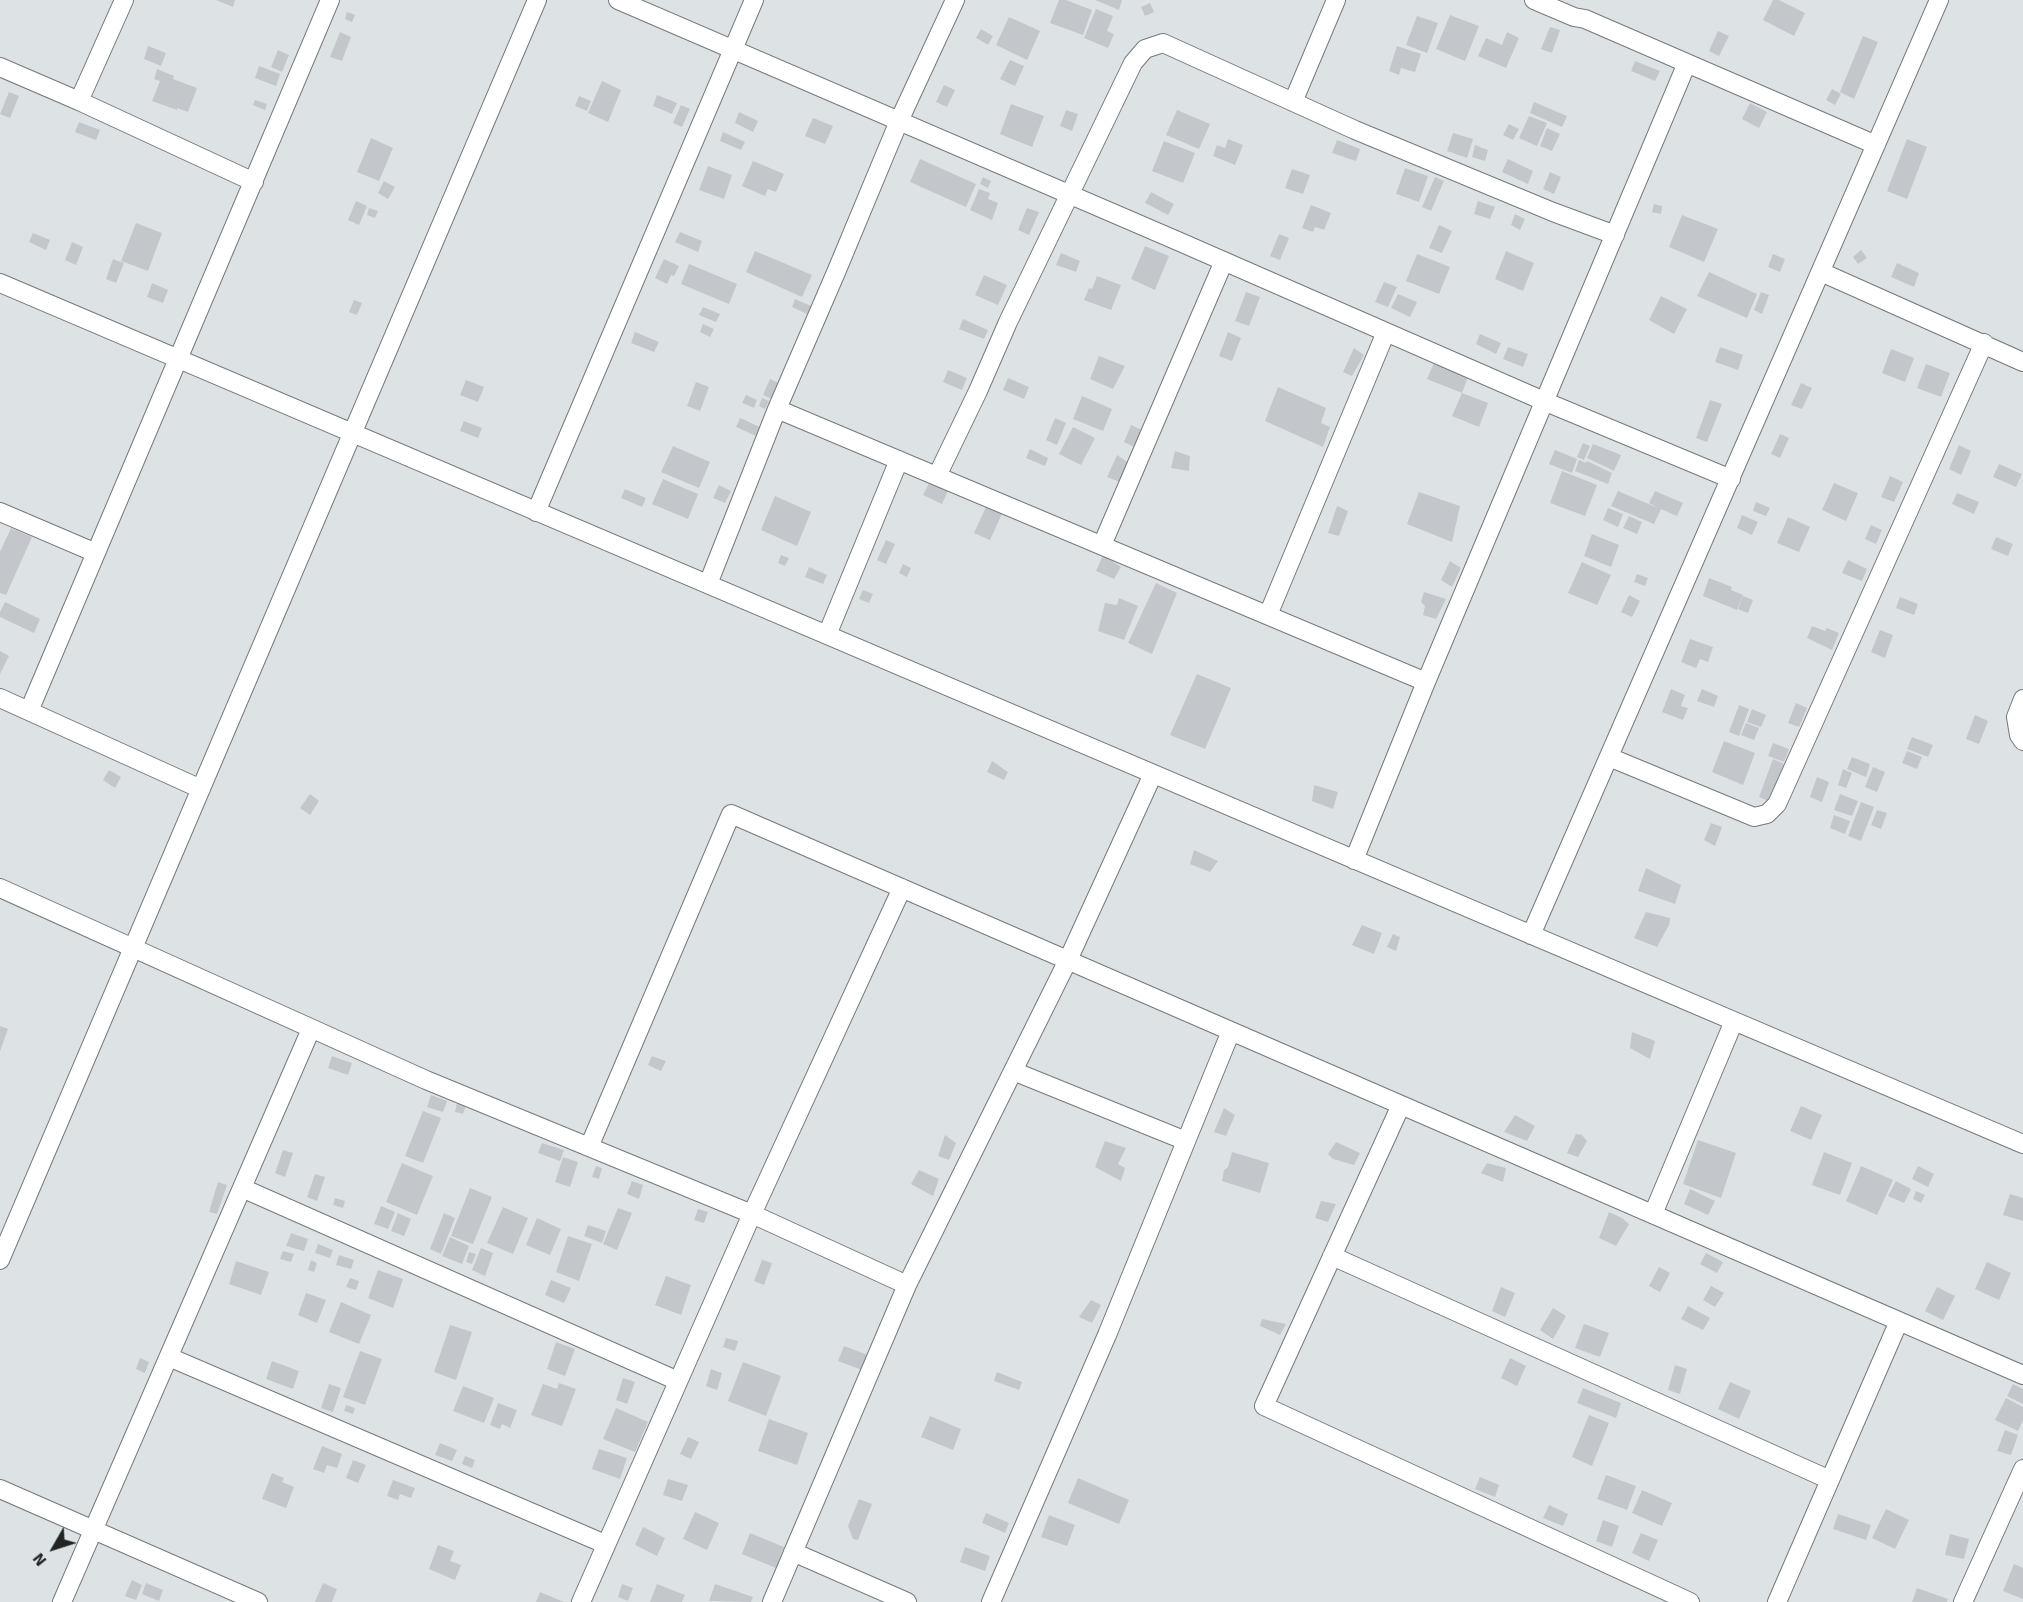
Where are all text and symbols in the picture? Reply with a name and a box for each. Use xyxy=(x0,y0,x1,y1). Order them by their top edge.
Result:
north arrow xyxy=(24,1518,84,1578)
text: N xyxy=(29,1549,51,1570)

